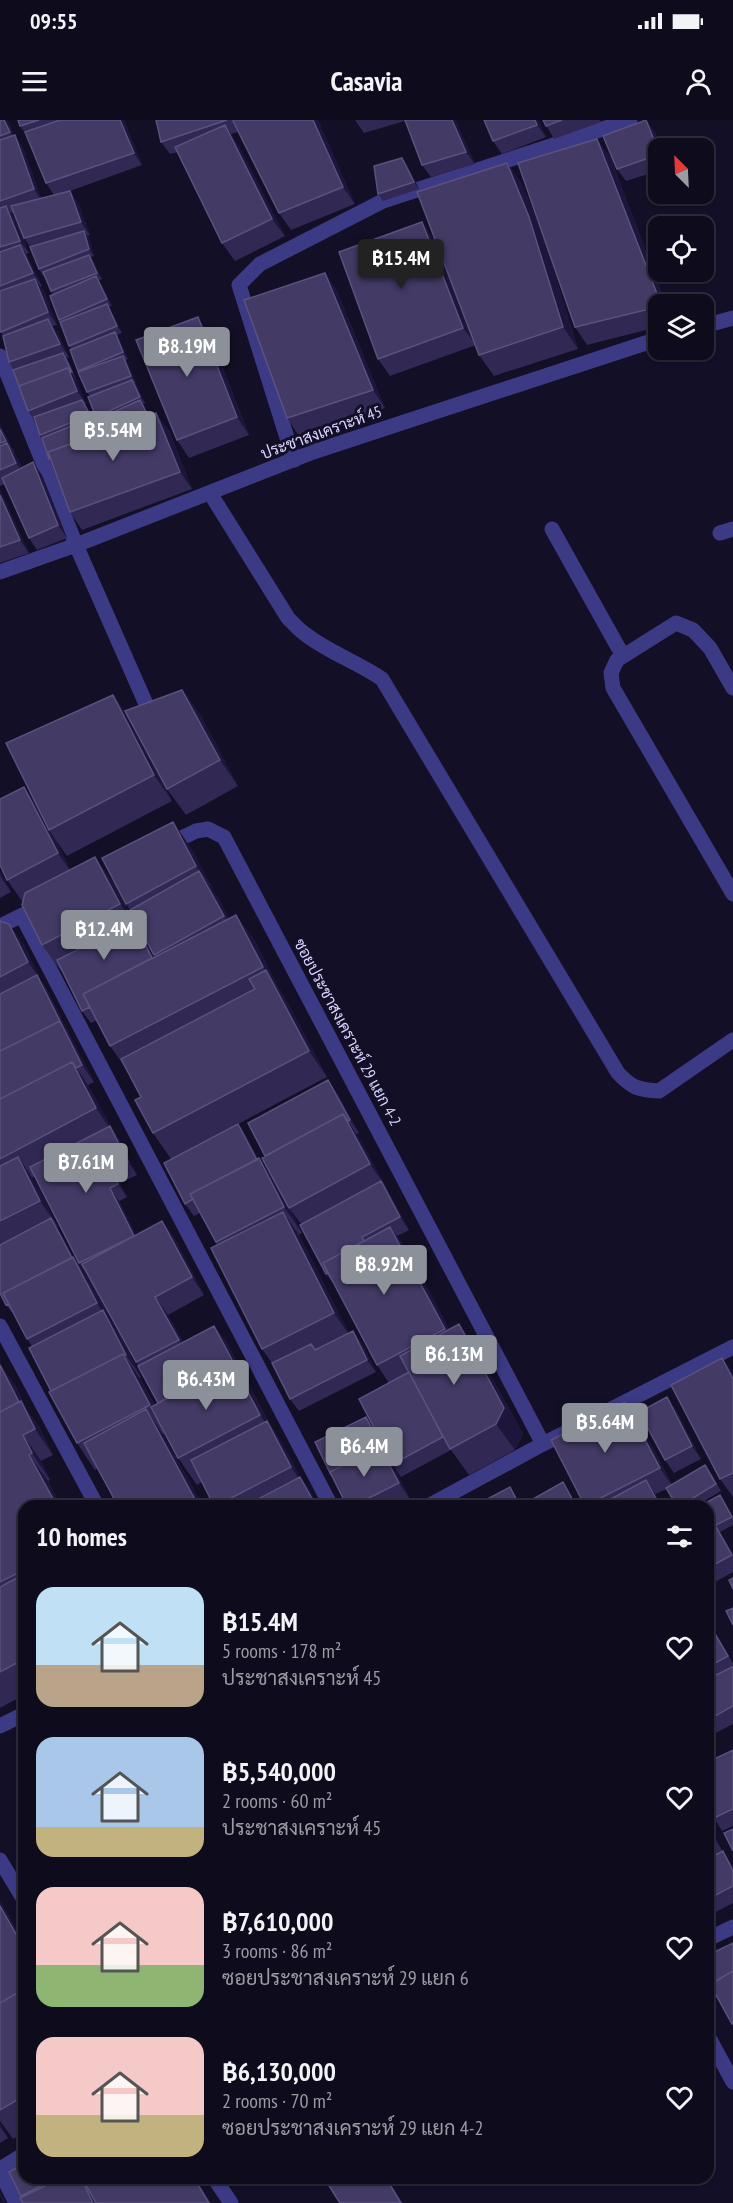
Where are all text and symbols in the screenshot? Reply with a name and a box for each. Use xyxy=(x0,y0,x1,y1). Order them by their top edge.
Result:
text: 09:55 xyxy=(30,7,78,35)
text: Casavia xyxy=(331,64,402,98)
icon: menu xyxy=(18,65,51,98)
icon: person xyxy=(682,65,715,98)
north arrow xyxy=(648,138,714,204)
map controls xyxy=(648,138,714,360)
button: locate xyxy=(648,216,714,282)
pin: ฿15.4M xyxy=(352,239,450,290)
text: ฿15.4M xyxy=(372,245,430,271)
button: layers xyxy=(648,294,714,360)
pin: ฿8.19M xyxy=(138,327,236,378)
text: ฿8.19M xyxy=(158,333,216,359)
street label: ประชาสงเคราะห์ 45 xyxy=(257,399,384,463)
pin: ฿5.54M xyxy=(64,411,162,462)
text: ฿5.54M xyxy=(84,417,142,443)
pin: ฿12.4M xyxy=(55,910,153,961)
text: ฿12.4M xyxy=(75,916,133,942)
street label: ซอยประชาสงเคราะห์ 29 แยก 4-2 xyxy=(290,934,408,1129)
pin: ฿7.61M xyxy=(37,1143,135,1194)
text: ฿7.61M xyxy=(58,1149,114,1175)
pin: ฿8.92M xyxy=(335,1245,433,1296)
text: ฿8.92M xyxy=(355,1251,413,1277)
pin: ฿6.13M xyxy=(405,1335,503,1386)
text: ฿6.13M xyxy=(425,1341,483,1367)
pin: ฿6.43M xyxy=(157,1360,255,1411)
text: ฿6.43M xyxy=(177,1366,235,1392)
pin: ฿5.64M xyxy=(556,1403,654,1454)
text: ฿5.64M xyxy=(576,1409,634,1435)
pin: ฿6.4M xyxy=(322,1427,406,1478)
text: ฿6.4M xyxy=(340,1433,388,1459)
text: 10 homes xyxy=(36,1520,127,1553)
icon: filters xyxy=(663,1520,696,1553)
text: ฿15.4M xyxy=(222,1605,298,1638)
icon: home xyxy=(84,1611,156,1683)
icon: heart xyxy=(663,1631,696,1664)
text: 5 rooms · 178 m² xyxy=(222,1638,341,1664)
text: ประชาสงเคราะห์ 45 xyxy=(222,1665,381,1691)
text: ฿5,540,000 xyxy=(222,1755,336,1788)
icon: home xyxy=(84,1761,156,1833)
icon: heart xyxy=(663,1781,696,1814)
text: 2 rooms · 60 m² xyxy=(222,1788,332,1814)
text: ประชาสงเคราะห์ 45 xyxy=(222,1815,381,1841)
text: ฿7,610,000 xyxy=(222,1905,333,1938)
icon: home xyxy=(84,1911,156,1983)
icon: heart xyxy=(663,1931,696,1964)
text: 3 rooms · 86 m² xyxy=(222,1938,332,1964)
text: ซอยประชาสงเคราะห์ 29 แยก 6 xyxy=(222,1965,469,1991)
text: ฿6,130,000 xyxy=(222,2055,336,2088)
icon: home xyxy=(84,2061,156,2133)
icon: heart xyxy=(663,2081,696,2114)
text: 2 rooms · 70 m² xyxy=(222,2088,332,2114)
text: ซอยประชาสงเคราะห์ 29 แยก 4-2 xyxy=(222,2115,484,2141)

